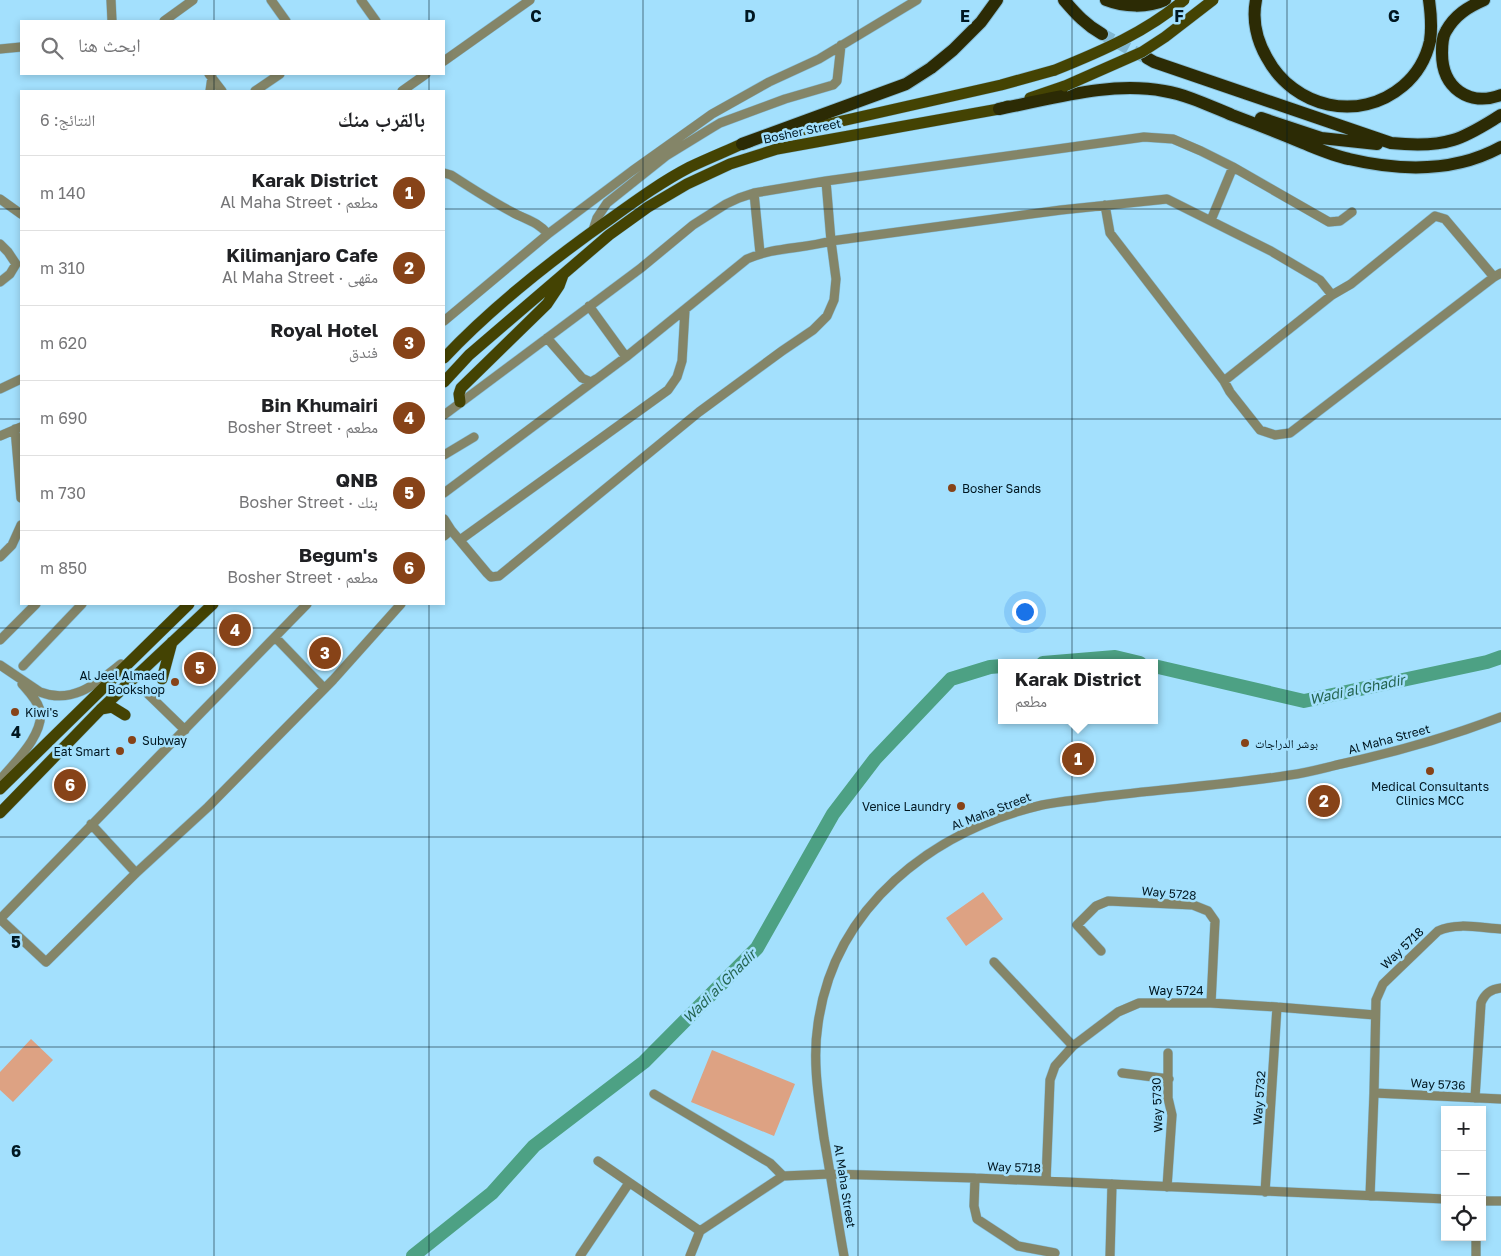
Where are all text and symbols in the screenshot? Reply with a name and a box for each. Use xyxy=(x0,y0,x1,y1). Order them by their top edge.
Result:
text: C xyxy=(530,6,542,26)
text: D xyxy=(744,6,756,26)
text: E xyxy=(960,6,970,26)
text: F xyxy=(1174,6,1184,26)
text: G xyxy=(1388,6,1400,26)
search box xyxy=(20,20,445,75)
text: ابحث هنا xyxy=(78,33,141,56)
icon: search xyxy=(38,34,66,62)
text: بالقرب منك xyxy=(338,106,425,132)
text: النتائج: 6 xyxy=(40,110,95,130)
street label: Bosher Street xyxy=(762,115,842,147)
text: Karak District xyxy=(251,168,378,191)
text: 140 m xyxy=(40,183,86,203)
text: 1 xyxy=(405,183,413,203)
text: مطعم · Al Maha Street xyxy=(220,192,378,212)
text: Kilimanjaro Cafe xyxy=(226,243,378,266)
text: 310 m xyxy=(40,258,85,278)
text: 2 xyxy=(404,258,414,278)
text: مقهى · Al Maha Street xyxy=(222,267,378,287)
text: Royal Hotel xyxy=(270,318,378,341)
text: 620 m xyxy=(40,333,87,353)
text: 3 xyxy=(404,333,414,353)
text: فندق xyxy=(349,342,378,362)
text: Bin Khumairi xyxy=(261,393,378,416)
text: 690 m xyxy=(40,408,87,428)
text: 4 xyxy=(404,408,414,428)
text: مطعم · Bosher Street xyxy=(227,417,378,437)
text: QNB xyxy=(336,468,378,491)
place label: Bosher Sands xyxy=(962,481,1041,496)
marker: Bosher Sands xyxy=(946,482,958,494)
text: 730 m xyxy=(40,483,86,503)
text: 5 xyxy=(404,483,414,503)
text: بنك · Bosher Street xyxy=(239,492,378,512)
text: Begum's xyxy=(299,543,378,566)
text: 850 m xyxy=(40,558,87,578)
text: 6 xyxy=(404,558,414,578)
text: مطعم · Bosher Street xyxy=(227,567,378,587)
your location xyxy=(1012,599,1038,625)
pin: 4 xyxy=(219,611,251,649)
pin: 3 xyxy=(309,634,341,672)
pin: 5 xyxy=(184,649,216,687)
popup xyxy=(998,659,1158,724)
text: Karak District xyxy=(1015,667,1141,690)
place label: Al Jeel Almaed Bookshop xyxy=(80,668,165,697)
water label: Wadi al Ghadir xyxy=(1308,670,1409,707)
marker: Al Jeel Almaed Bookshop xyxy=(169,676,181,688)
text: مطعم xyxy=(1015,691,1047,711)
place label: Kiwi's xyxy=(25,705,58,720)
marker: Kiwi's xyxy=(9,706,21,718)
street label: Al Maha Street xyxy=(1346,721,1432,757)
text: 4 xyxy=(11,722,21,742)
place label: Subway xyxy=(142,733,187,748)
marker: Subway xyxy=(126,734,138,746)
place label: بوشر الدراجات xyxy=(1255,736,1318,751)
marker: بوشر الدراجات xyxy=(1239,737,1251,749)
pin: 1 xyxy=(1062,740,1094,778)
place label: Eat Smart xyxy=(54,744,110,759)
marker: Eat Smart xyxy=(114,745,126,757)
marker: Medical Consultants Clinics MCC xyxy=(1424,765,1436,777)
pin: 6 xyxy=(54,766,86,804)
place label: Medical Consultants Clinics MCC xyxy=(1371,779,1489,808)
pin: 2 xyxy=(1308,782,1340,820)
street label: Al Maha Street xyxy=(949,789,1033,833)
place label: Venice Laundry xyxy=(862,799,951,814)
marker: Venice Laundry xyxy=(955,800,967,812)
street label: Way 5728 xyxy=(1141,883,1197,903)
street label: Way 5718 xyxy=(1377,924,1427,972)
text: 5 xyxy=(11,932,21,952)
water label: Wadi al Ghadir xyxy=(679,944,761,1026)
street label: Way 5724 xyxy=(1149,983,1203,998)
street label: Way 5732 xyxy=(1250,1070,1268,1126)
street label: Way 5736 xyxy=(1410,1075,1466,1093)
street label: Way 5730 xyxy=(1149,1077,1165,1133)
map controls xyxy=(1441,1106,1486,1241)
button: + xyxy=(1441,1106,1486,1151)
text: 6 xyxy=(11,1141,21,1161)
street label: Al Maha Street xyxy=(831,1143,859,1229)
button: − xyxy=(1441,1151,1486,1196)
street label: Way 5718 xyxy=(987,1159,1041,1175)
button: locate xyxy=(1441,1196,1486,1241)

